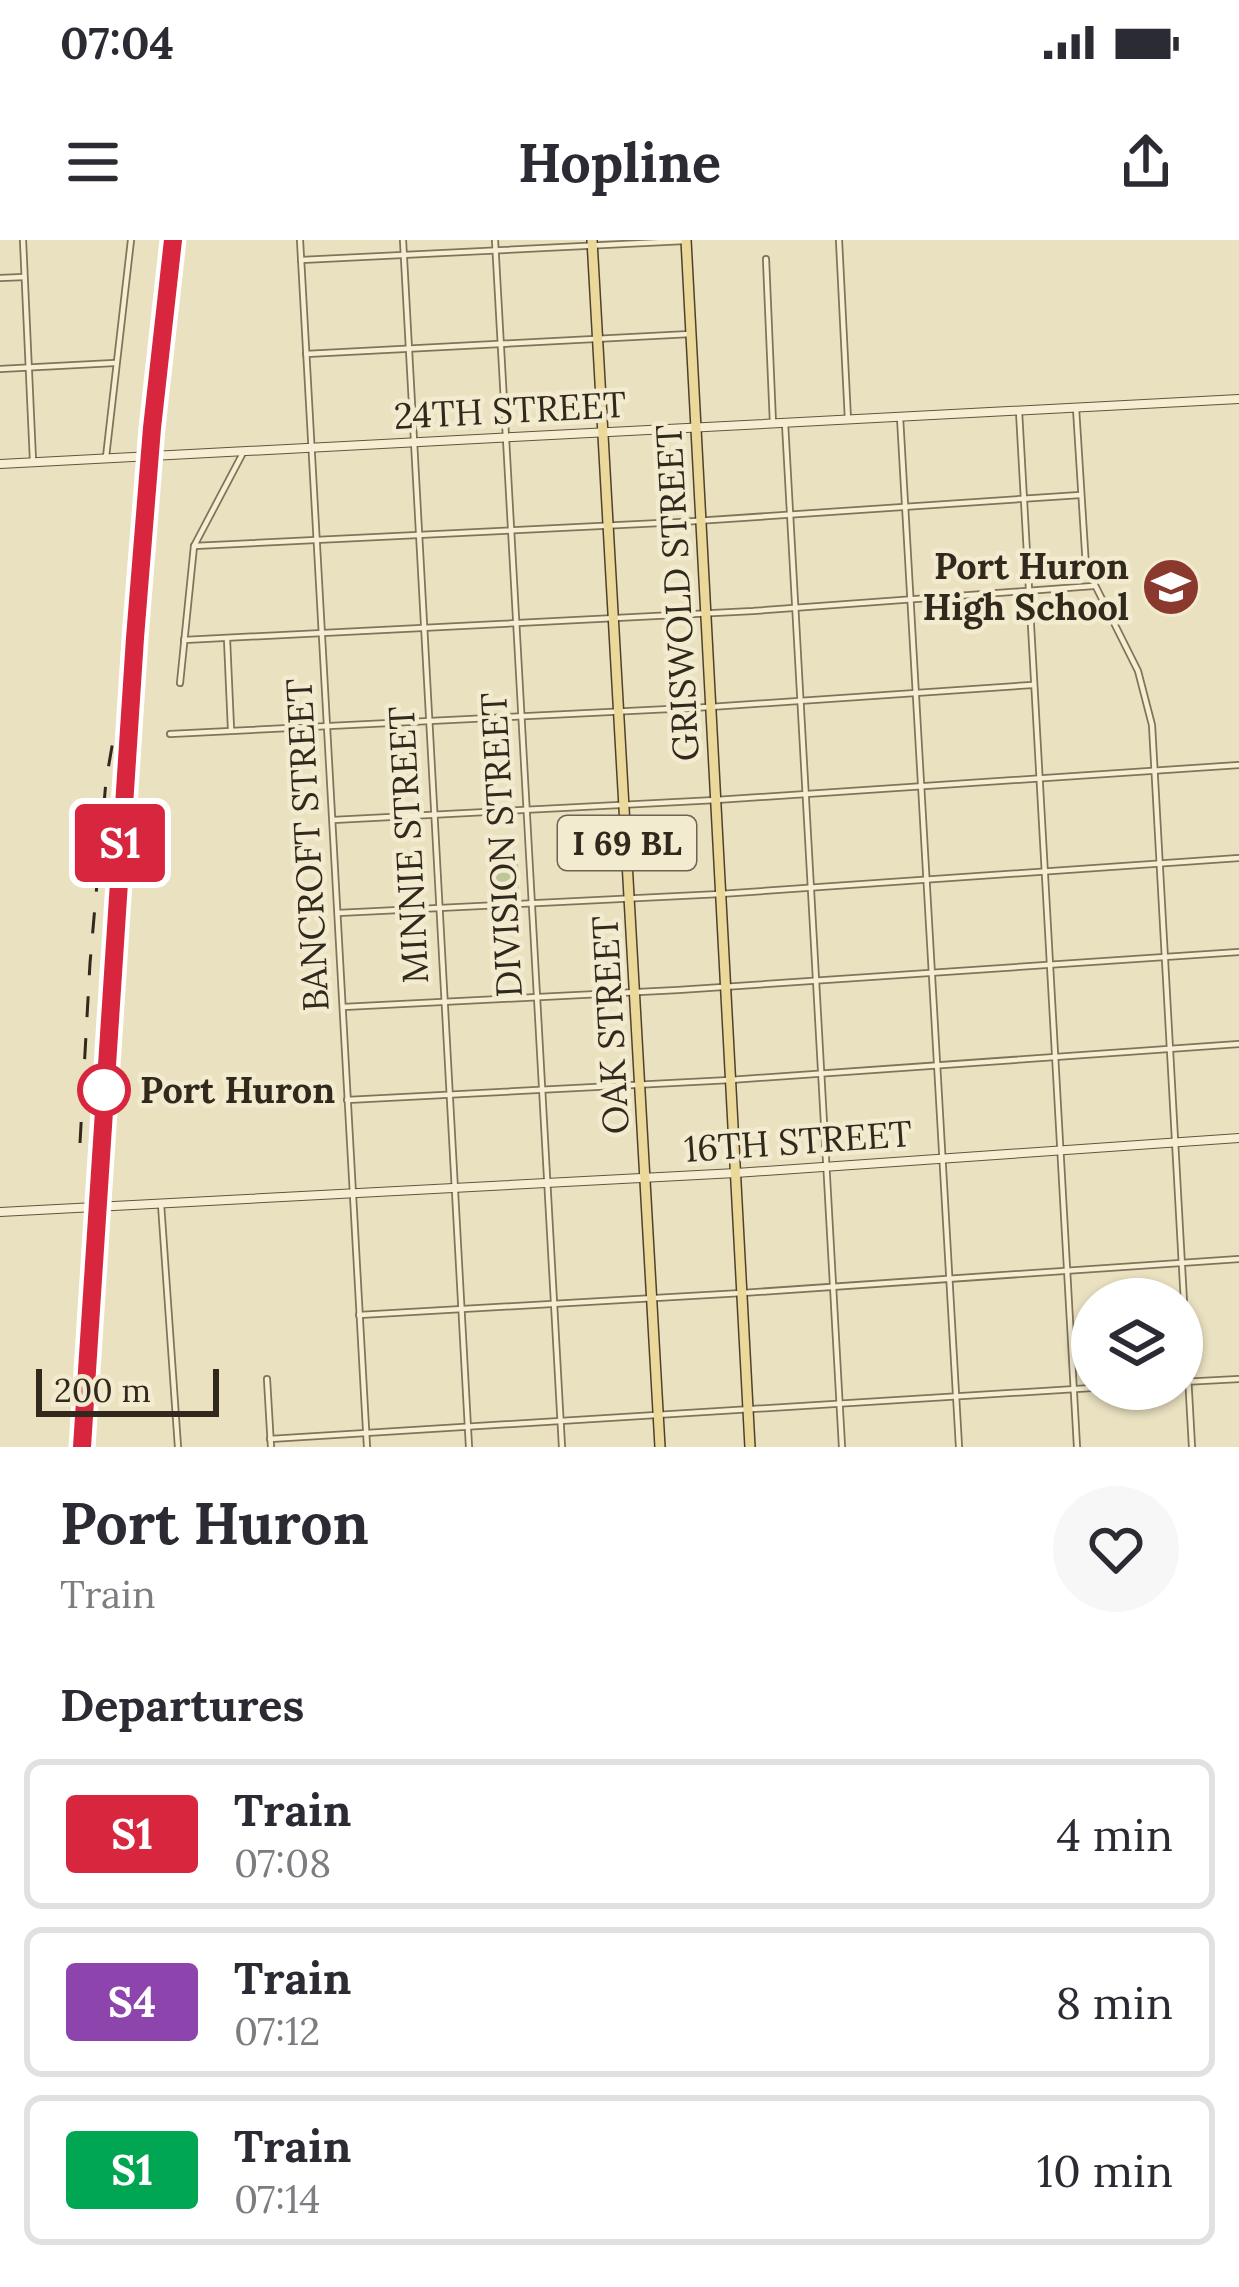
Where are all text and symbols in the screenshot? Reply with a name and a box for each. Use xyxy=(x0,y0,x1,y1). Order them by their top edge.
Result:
text: 07:04 xyxy=(60,14,174,71)
text: Hopline xyxy=(518,128,721,197)
icon: menu xyxy=(60,129,126,195)
icon: share xyxy=(1113,129,1179,195)
street label: 24TH STREET xyxy=(393,381,627,439)
street label: GRISWOLD STREET xyxy=(645,424,709,762)
place label: Port Huron High School xyxy=(923,543,1129,630)
school or university icon: Port Huron High School xyxy=(1140,556,1202,618)
street label: BANCROFT STREET xyxy=(275,677,339,1013)
street label: DIVISION STREET xyxy=(470,691,532,999)
street label: MINNIE STREET xyxy=(378,705,438,985)
line badge: S1 xyxy=(66,804,174,882)
text: S1 xyxy=(99,816,141,870)
road number: I 69 BL xyxy=(558,816,696,870)
street label: OAK STREET xyxy=(581,915,639,1135)
marker: Port Huron xyxy=(79,1065,129,1115)
place label: Port Huron xyxy=(140,1067,335,1113)
street label: 16TH STREET xyxy=(682,1110,914,1172)
map controls xyxy=(1071,1278,1203,1410)
button: layers xyxy=(1071,1278,1203,1410)
scale bar xyxy=(36,1363,219,1416)
text: 200 m xyxy=(54,1369,151,1411)
button: heart xyxy=(1053,1486,1179,1612)
text: Port Huron xyxy=(60,1487,369,1560)
text: Train xyxy=(60,1569,156,1619)
text: Departures xyxy=(60,1676,304,1733)
text: Train xyxy=(234,1781,351,1838)
text: 4 min xyxy=(1057,1806,1173,1863)
text: S1 xyxy=(111,1807,153,1861)
text: 07:08 xyxy=(234,1838,331,1888)
text: Train xyxy=(234,1949,351,2006)
text: 8 min xyxy=(1056,1974,1173,2031)
text: S4 xyxy=(108,1975,156,2029)
text: 07:12 xyxy=(234,2006,320,2056)
text: Train xyxy=(234,2117,351,2174)
text: 10 min xyxy=(1037,2142,1173,2199)
text: S1 xyxy=(111,2143,153,2197)
text: 07:14 xyxy=(234,2174,320,2224)

